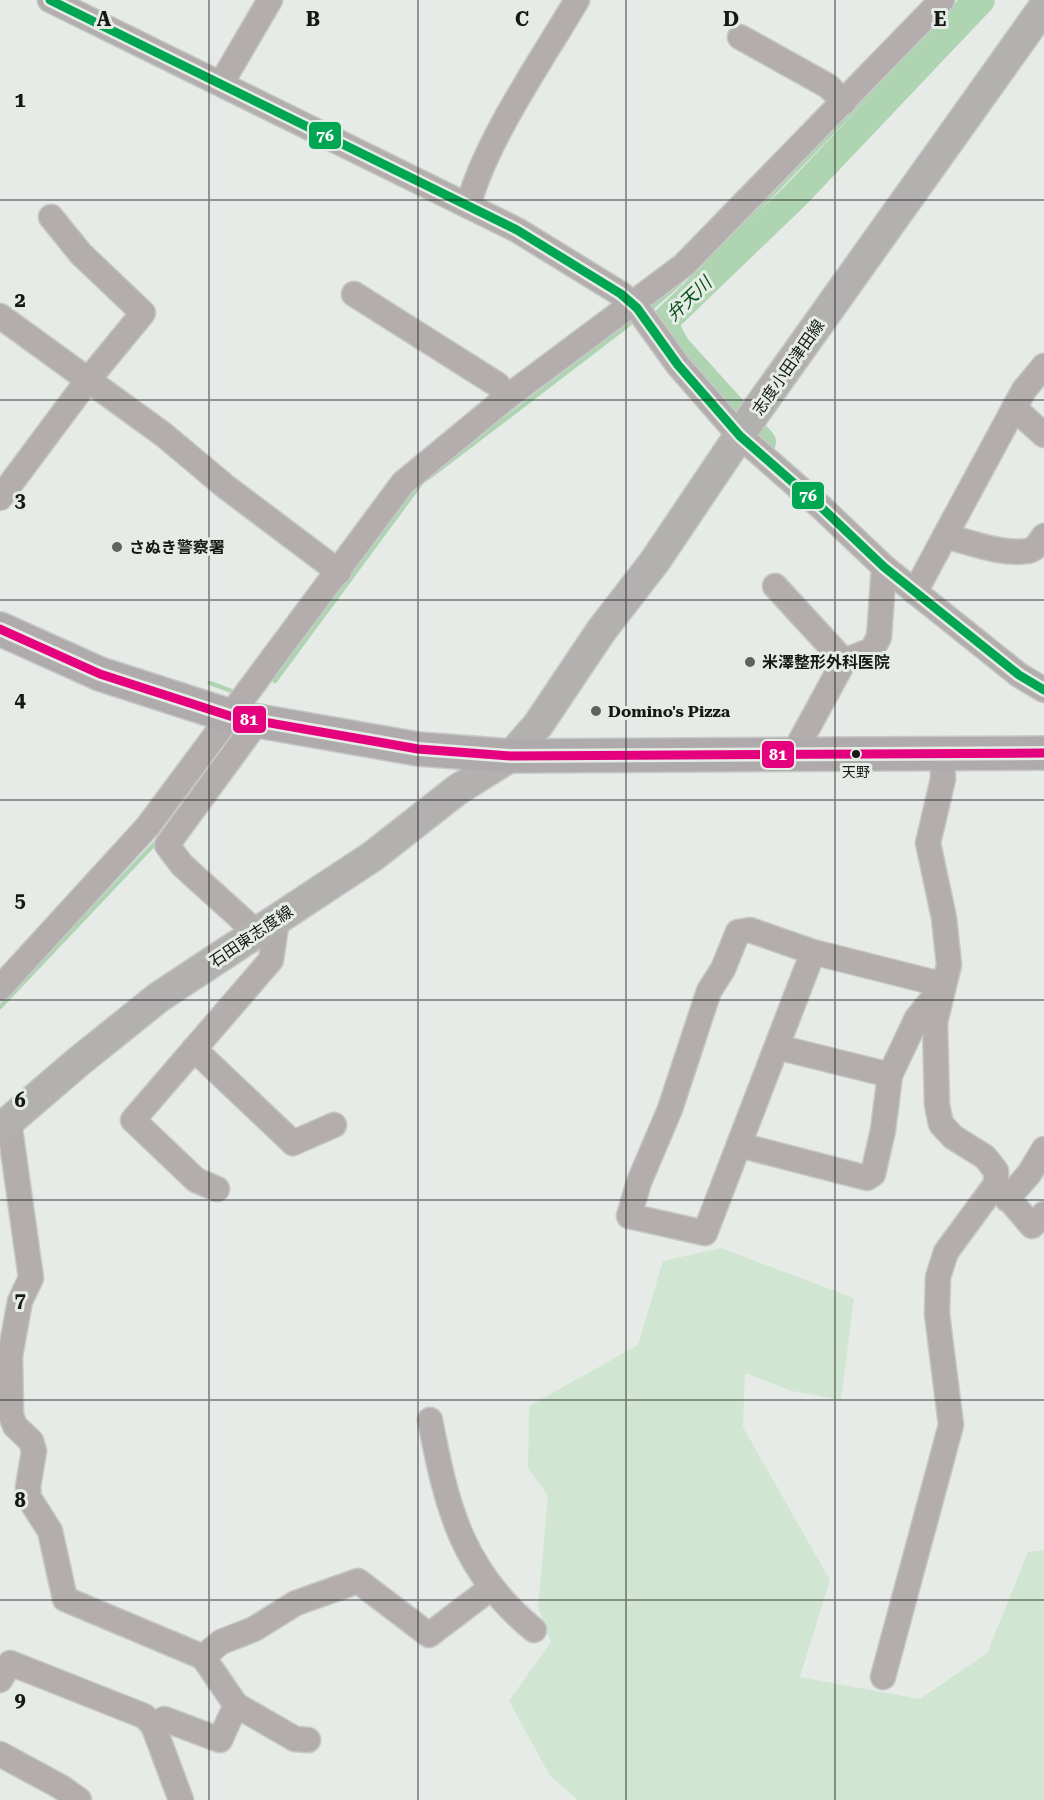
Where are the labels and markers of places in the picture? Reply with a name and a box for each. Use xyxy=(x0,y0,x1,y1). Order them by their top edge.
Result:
place label: さぬき警察署 xyxy=(129,538,225,557)
marker: さぬき警察署 xyxy=(110,540,124,554)
place label: 米澤整形外科医院 xyxy=(762,653,890,672)
marker: 米澤整形外科医院 xyxy=(743,655,757,669)
place label: Domino's Pizza xyxy=(608,702,731,721)
marker: Domino's Pizza xyxy=(589,704,603,718)
marker: 天野 xyxy=(850,748,862,760)
place label: 天野 xyxy=(842,764,870,780)

